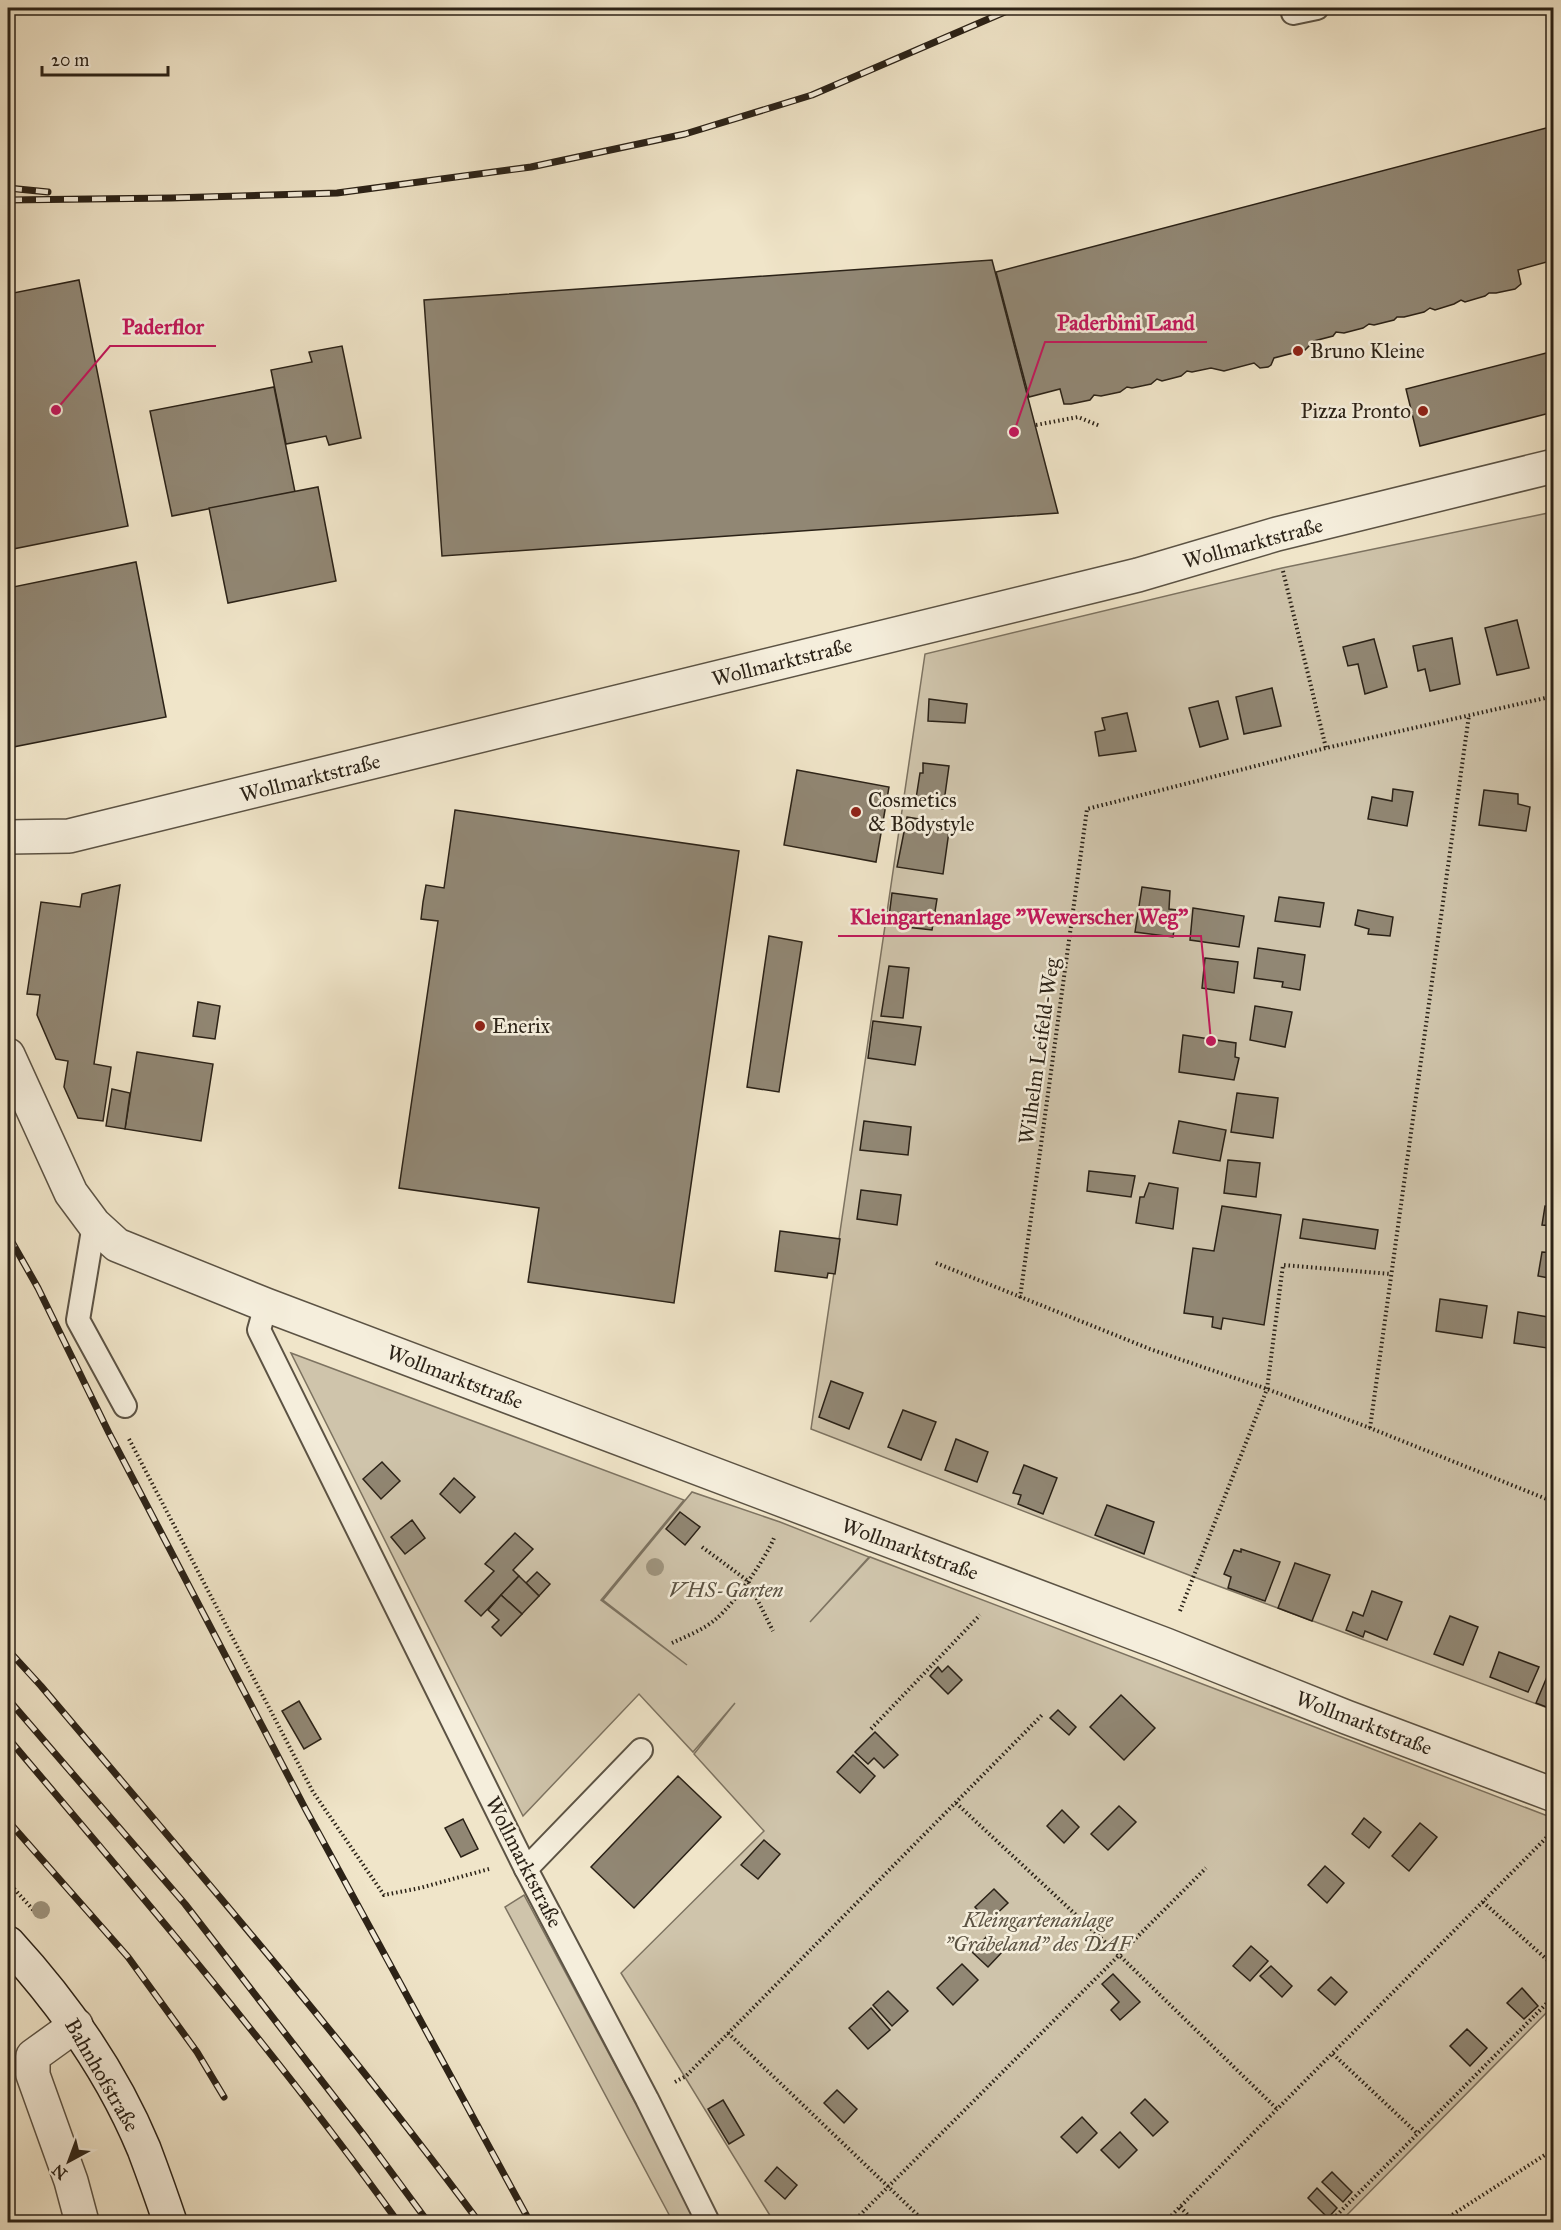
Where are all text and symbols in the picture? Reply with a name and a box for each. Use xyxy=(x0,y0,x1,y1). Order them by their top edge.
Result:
scale bar xyxy=(42,39,168,77)
text: 20 m xyxy=(51,49,89,71)
callout: Paderbini Land xyxy=(1045,302,1207,342)
callout: Paderflor xyxy=(110,306,216,346)
text: Paderbini Land xyxy=(1057,309,1196,336)
text: Paderflor xyxy=(122,313,205,340)
place label: Bruno Kleine xyxy=(1310,338,1425,364)
marker: Bruno Kleine xyxy=(1291,344,1305,358)
place label: Pizza Pronto xyxy=(1301,398,1411,424)
marker: Pizza Pronto xyxy=(1416,404,1430,418)
street label: Wollmarktstraße xyxy=(1180,512,1326,574)
street label: Wollmarktstraße xyxy=(709,632,855,692)
street label: Wollmarktstraße xyxy=(237,748,383,808)
place label: Cosmetics & Bodystyle xyxy=(868,787,975,837)
marker: Cosmetics & Bodystyle xyxy=(849,805,863,819)
callout: Kleingartenanlage "Wewerscher Weg" xyxy=(838,896,1201,936)
text: Kleingartenanlage "Wewerscher Weg" xyxy=(850,903,1189,930)
street label: Wilhelm Leifeld-Weg xyxy=(1013,956,1065,1146)
place label: Enerix xyxy=(492,1013,551,1039)
marker: Enerix xyxy=(473,1019,487,1033)
street label: Wollmarktstraße xyxy=(383,1339,527,1415)
street label: Wollmarktstraße xyxy=(838,1512,982,1586)
park label: VHS-Garten xyxy=(669,1577,783,1603)
street label: Wollmarktstraße xyxy=(1292,1685,1436,1761)
street label: Wollmarktstraße xyxy=(480,1792,568,1932)
park label: Kleingartenanlage "Grabeland" des DAF xyxy=(945,1907,1134,1957)
street label: Bahnhofstraße xyxy=(59,2014,145,2137)
north arrow xyxy=(39,2131,99,2191)
text: N xyxy=(48,2160,71,2184)

